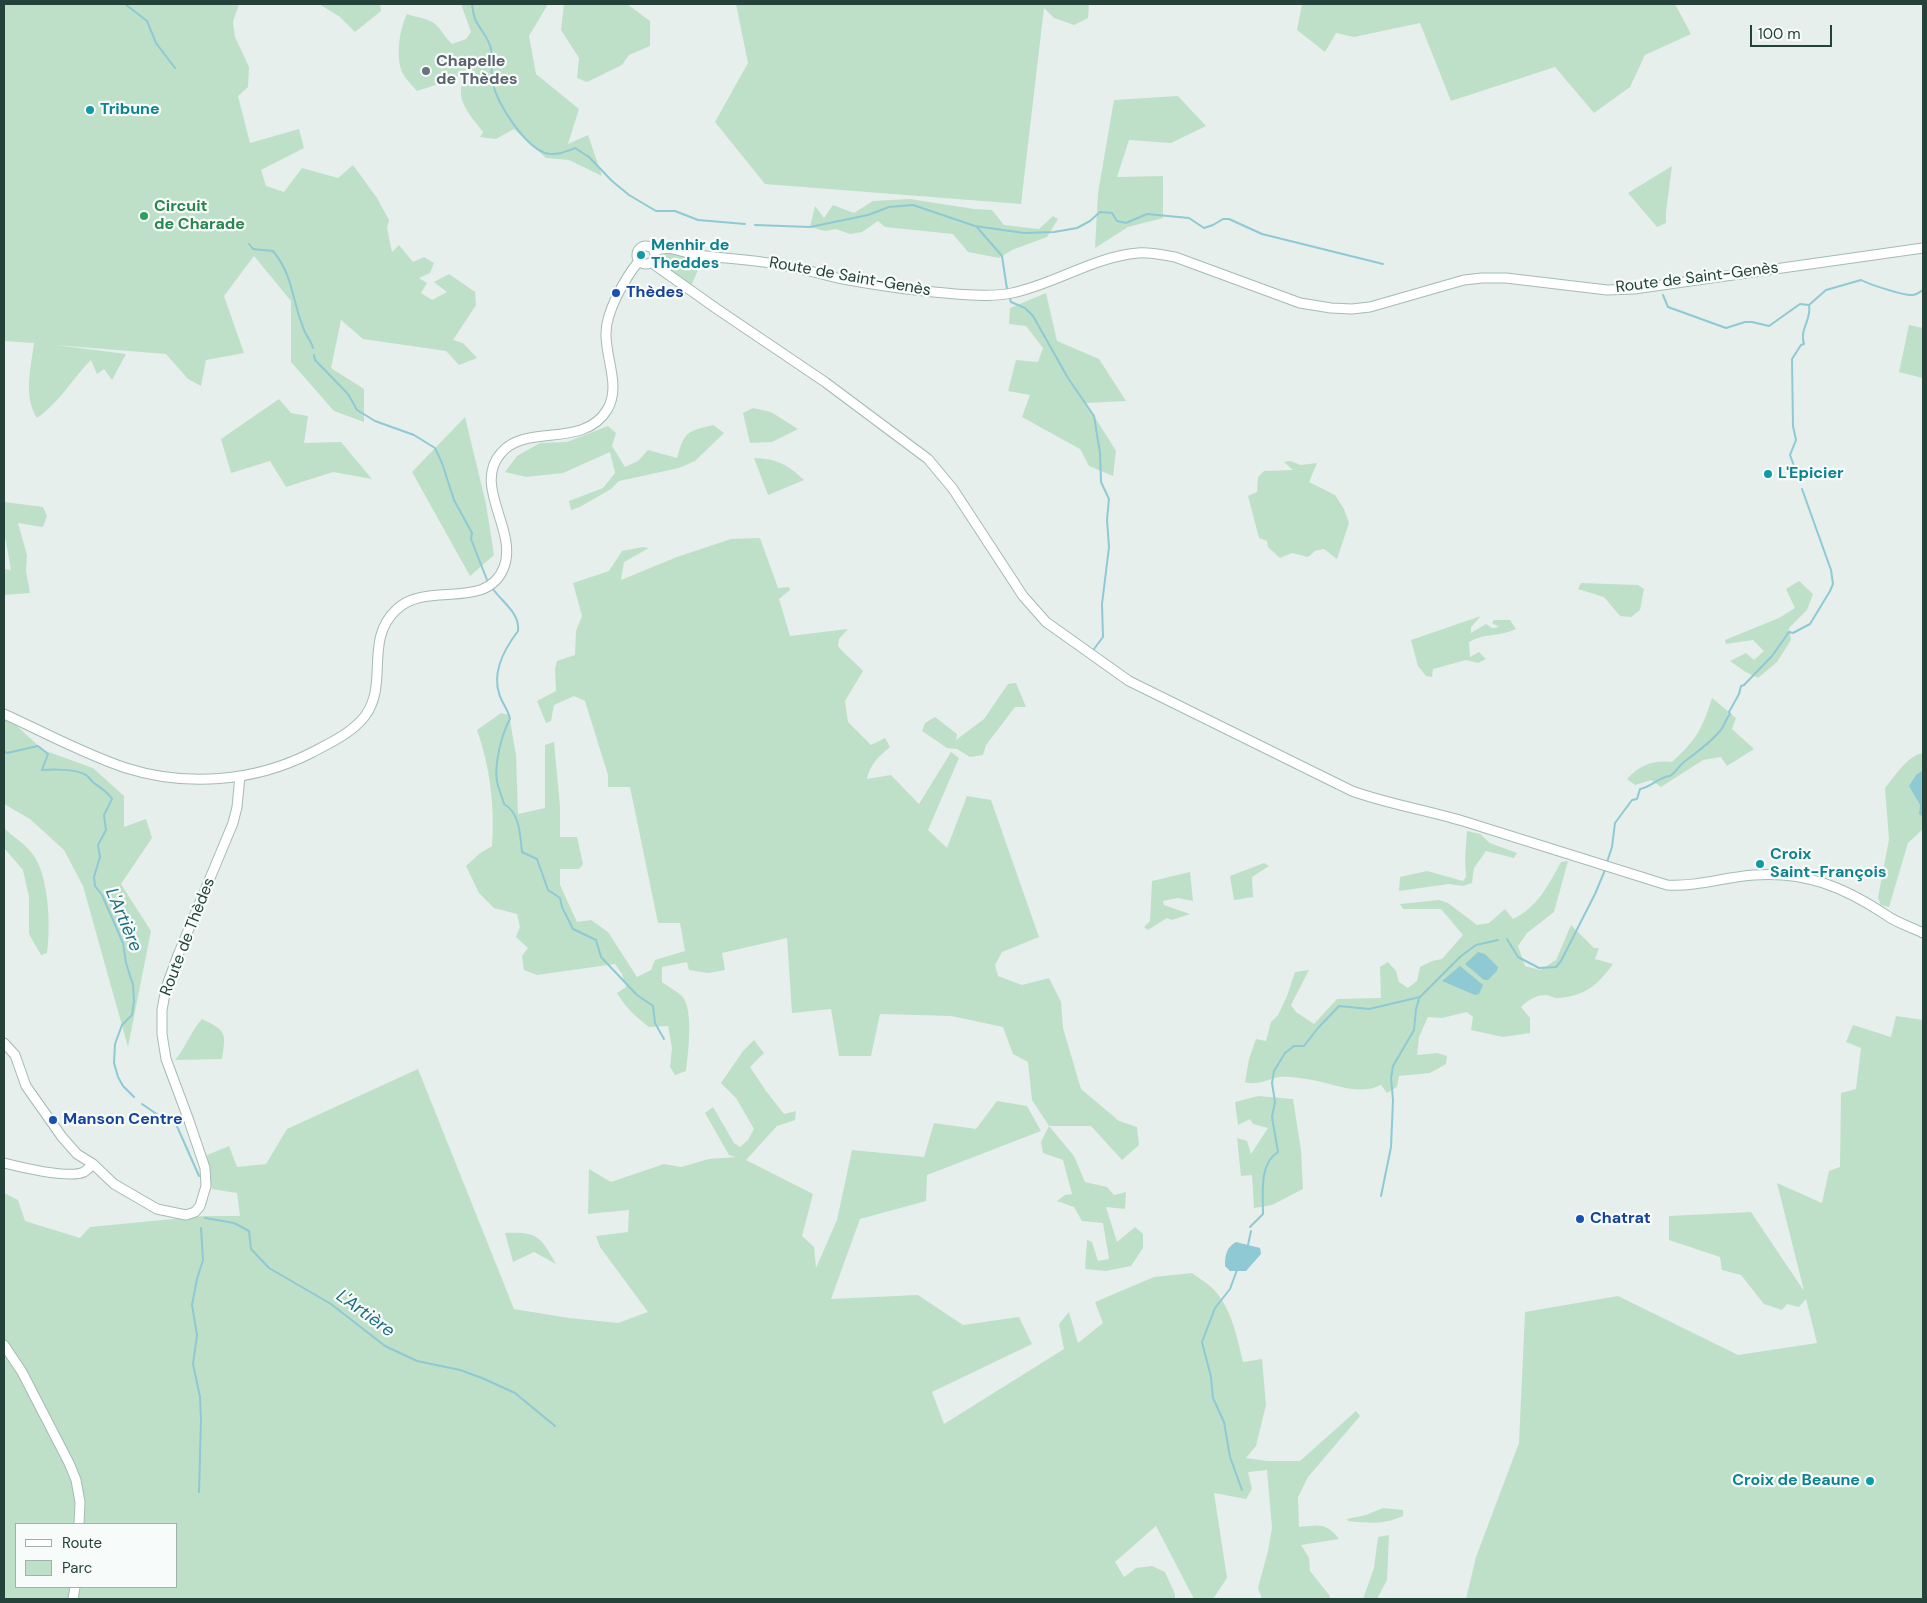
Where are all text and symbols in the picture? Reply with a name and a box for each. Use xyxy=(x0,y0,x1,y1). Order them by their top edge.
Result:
scale bar xyxy=(1752,15,1834,47)
text: 100 m xyxy=(1758,24,1801,44)
place label: Chapelle de Thèdes xyxy=(436,52,518,90)
marker: Chapelle de Thèdes xyxy=(420,65,432,77)
place label: Tribune xyxy=(100,100,160,120)
marker: Tribune xyxy=(84,104,96,116)
place label: Circuit de Charade xyxy=(154,197,245,235)
marker: Circuit de Charade xyxy=(138,210,150,222)
place label: Menhir de Theddes xyxy=(651,236,729,274)
marker: Menhir de Theddes xyxy=(635,249,647,261)
street label: Route de Saint-Genès xyxy=(768,253,932,301)
street label: Route de Saint-Genès xyxy=(1614,258,1780,298)
place label: Thèdes xyxy=(626,283,684,303)
marker: Thèdes xyxy=(610,287,622,299)
place label: L'Epicier xyxy=(1778,464,1844,484)
marker: L'Epicier xyxy=(1762,468,1774,480)
place label: Croix Saint-François xyxy=(1770,845,1886,883)
marker: Croix Saint-François xyxy=(1754,858,1766,870)
street label: Route de Thèdes xyxy=(157,875,219,999)
water label: L'Artière xyxy=(100,885,146,955)
place label: Manson Centre xyxy=(63,1110,183,1130)
marker: Manson Centre xyxy=(47,1114,59,1126)
place label: Chatrat xyxy=(1590,1209,1651,1229)
marker: Chatrat xyxy=(1574,1213,1586,1225)
water label: L'Artière xyxy=(332,1286,398,1342)
place label: Croix de Beaune xyxy=(1732,1471,1860,1491)
marker: Croix de Beaune xyxy=(1864,1475,1876,1487)
legend xyxy=(15,1523,178,1588)
text: Route xyxy=(62,1533,102,1553)
text: Parc xyxy=(62,1558,92,1578)

